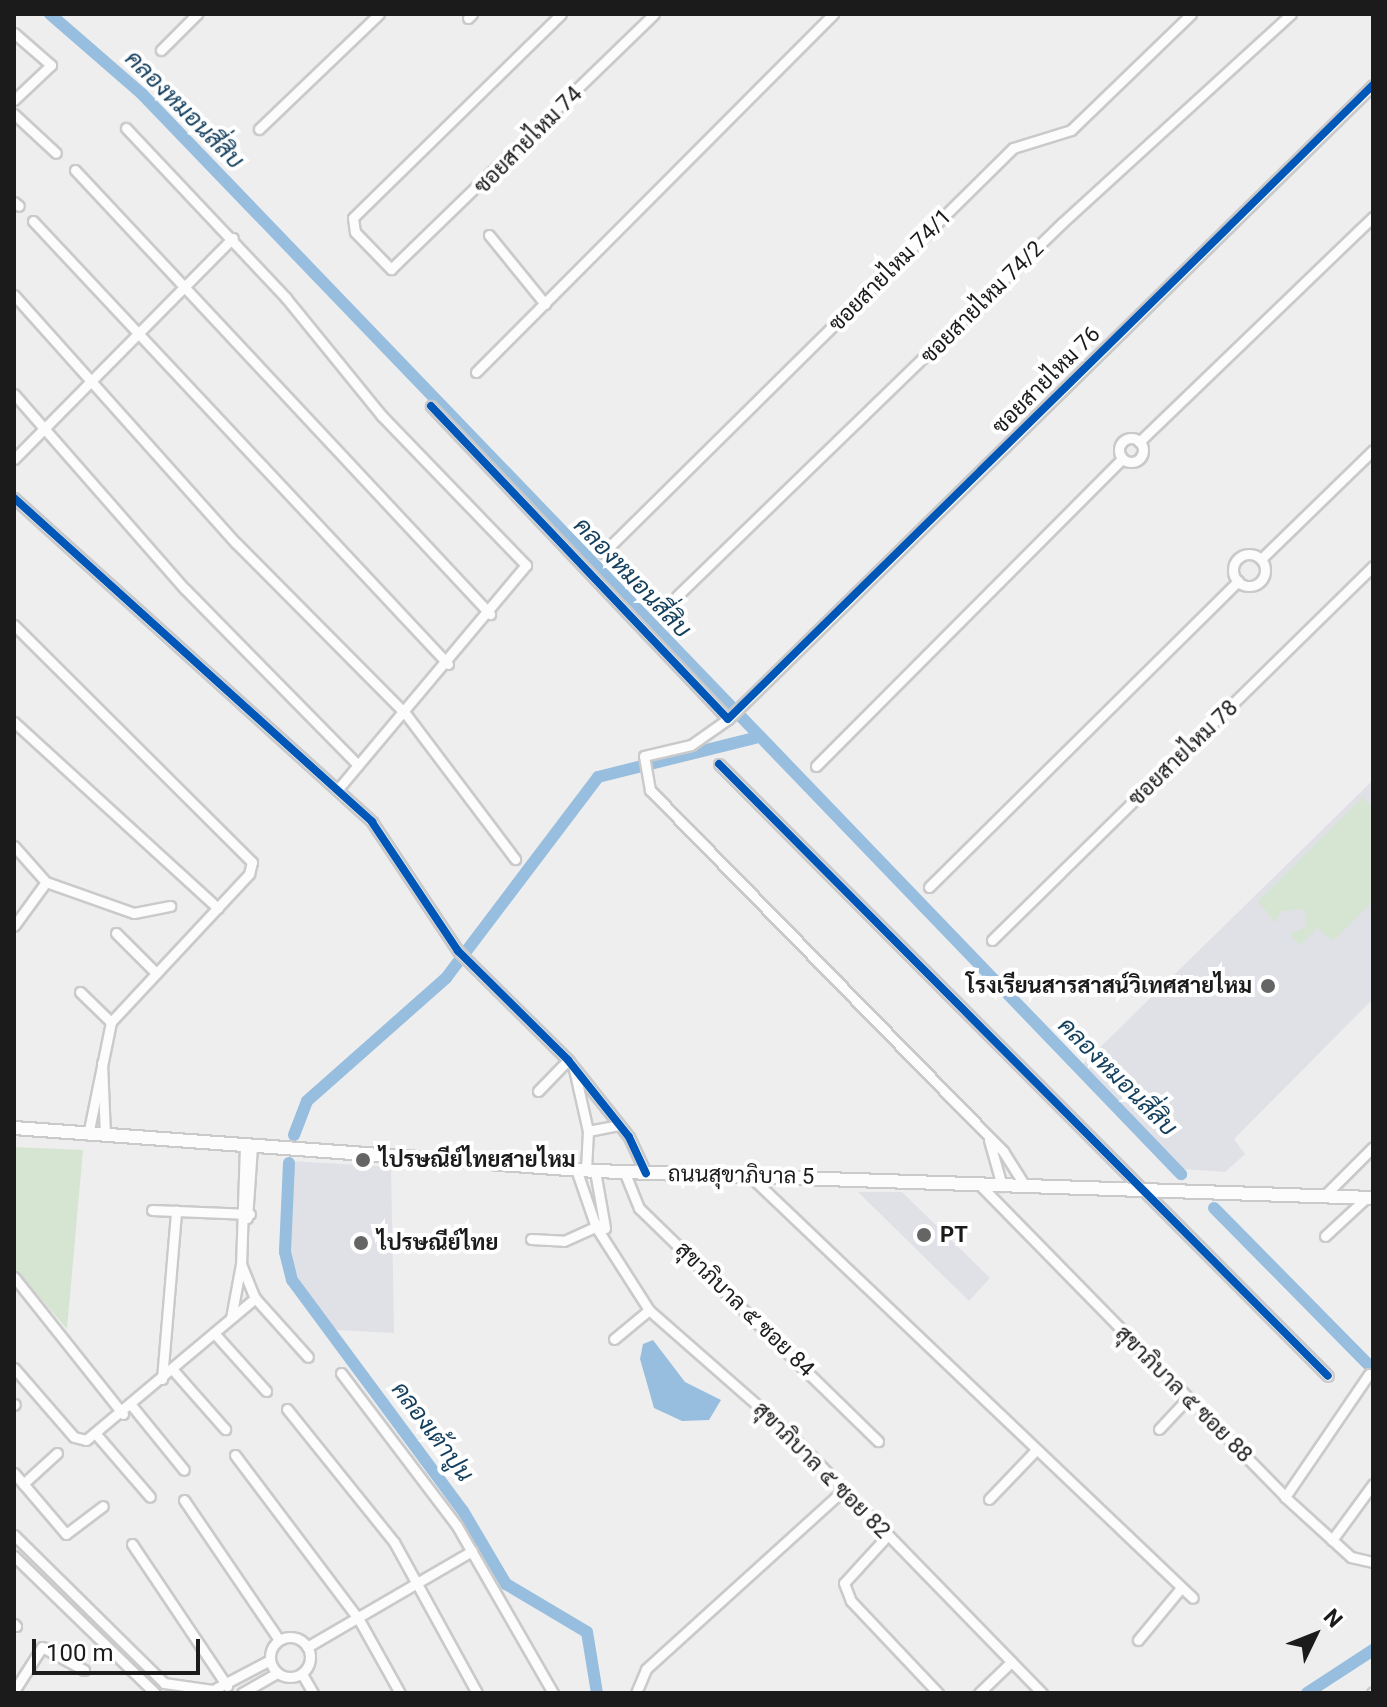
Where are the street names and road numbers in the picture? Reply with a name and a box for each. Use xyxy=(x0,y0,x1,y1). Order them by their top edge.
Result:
street label: ซอยสายไหม 74 xyxy=(469,81,587,199)
street label: ซอยสายไหม 74/1 xyxy=(823,203,957,337)
street label: ซอยสายไหม 74/2 xyxy=(915,235,1049,369)
street label: ซอยสายไหม 76 xyxy=(987,321,1105,439)
street label: ซอยสายไหม 78 xyxy=(1123,694,1243,812)
street label: ถนนสุขาภิบาล 5 xyxy=(668,1161,814,1189)
street label: สุขาภิบาล ๕ ซอย 84 xyxy=(670,1236,820,1382)
street label: สุขาภิบาล ๕ ซอย 88 xyxy=(1110,1320,1258,1468)
street label: สุขาภิบาล ๕ ซอย 82 xyxy=(748,1396,896,1544)

